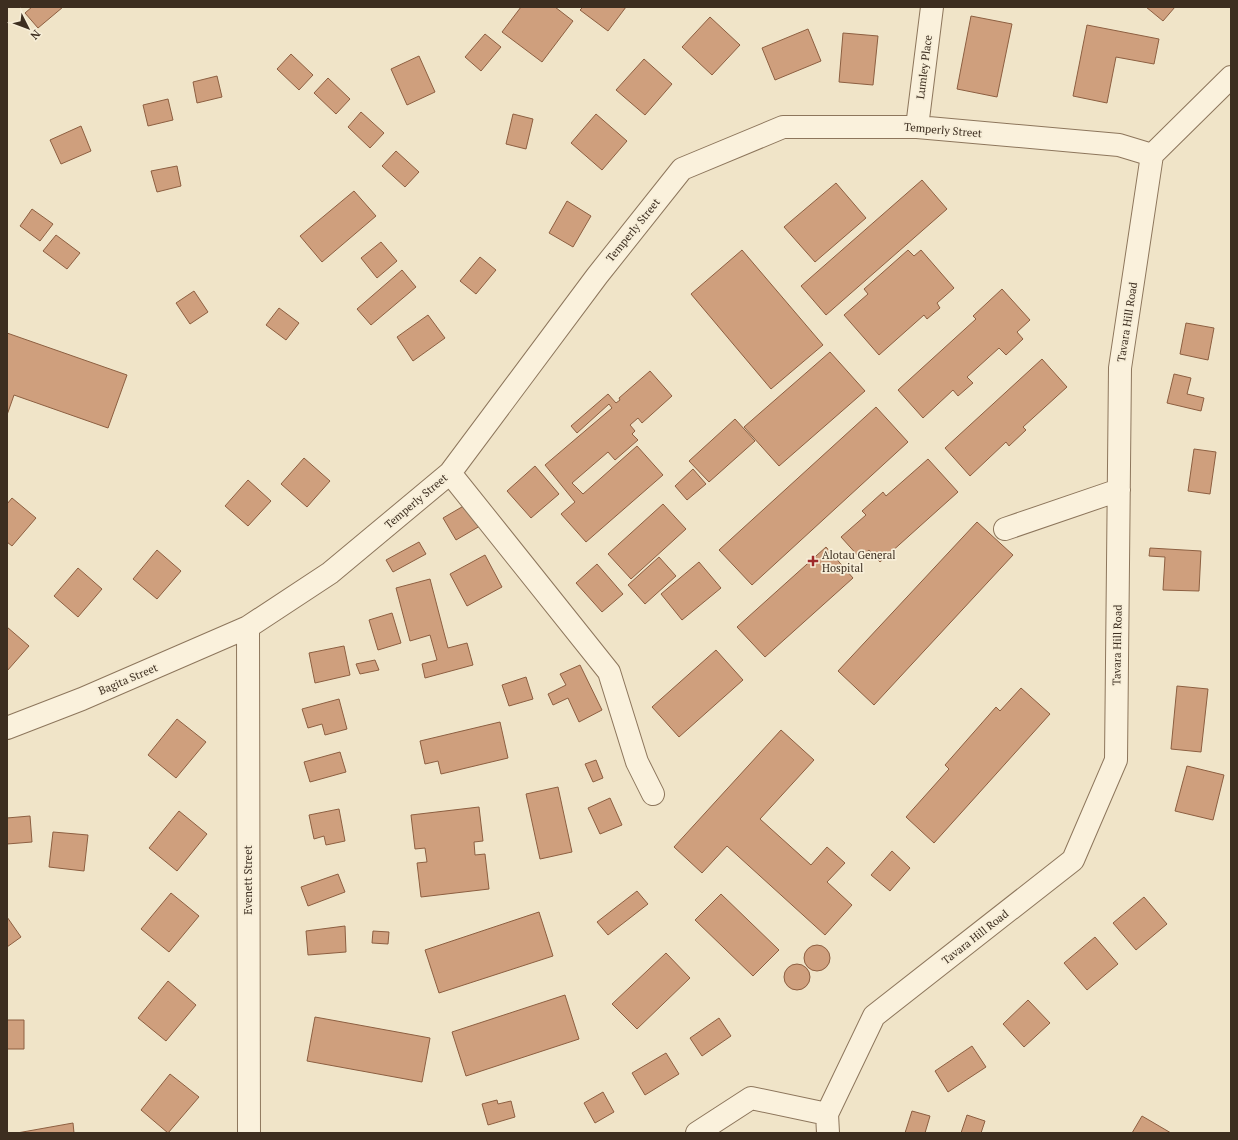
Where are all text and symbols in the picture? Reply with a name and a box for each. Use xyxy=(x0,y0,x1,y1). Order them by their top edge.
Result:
north arrow xyxy=(8,8,48,48)
text: N xyxy=(27,27,43,43)
street label: Lumley Place xyxy=(913,34,935,100)
street label: Temperly Street xyxy=(904,120,982,140)
street label: Temperly Street xyxy=(603,195,663,265)
street label: Tavara Hill Road xyxy=(1114,281,1140,363)
street label: Temperly Street xyxy=(382,471,450,531)
place label: Alotau General Hospital xyxy=(822,548,896,575)
marker: Alotau General Hospital xyxy=(807,555,819,567)
street label: Tavara Hill Road xyxy=(1109,604,1125,686)
street label: Bagita Street xyxy=(96,660,160,698)
street label: Evenett Street xyxy=(241,845,255,915)
street label: Tavara Hill Road xyxy=(939,907,1011,967)

